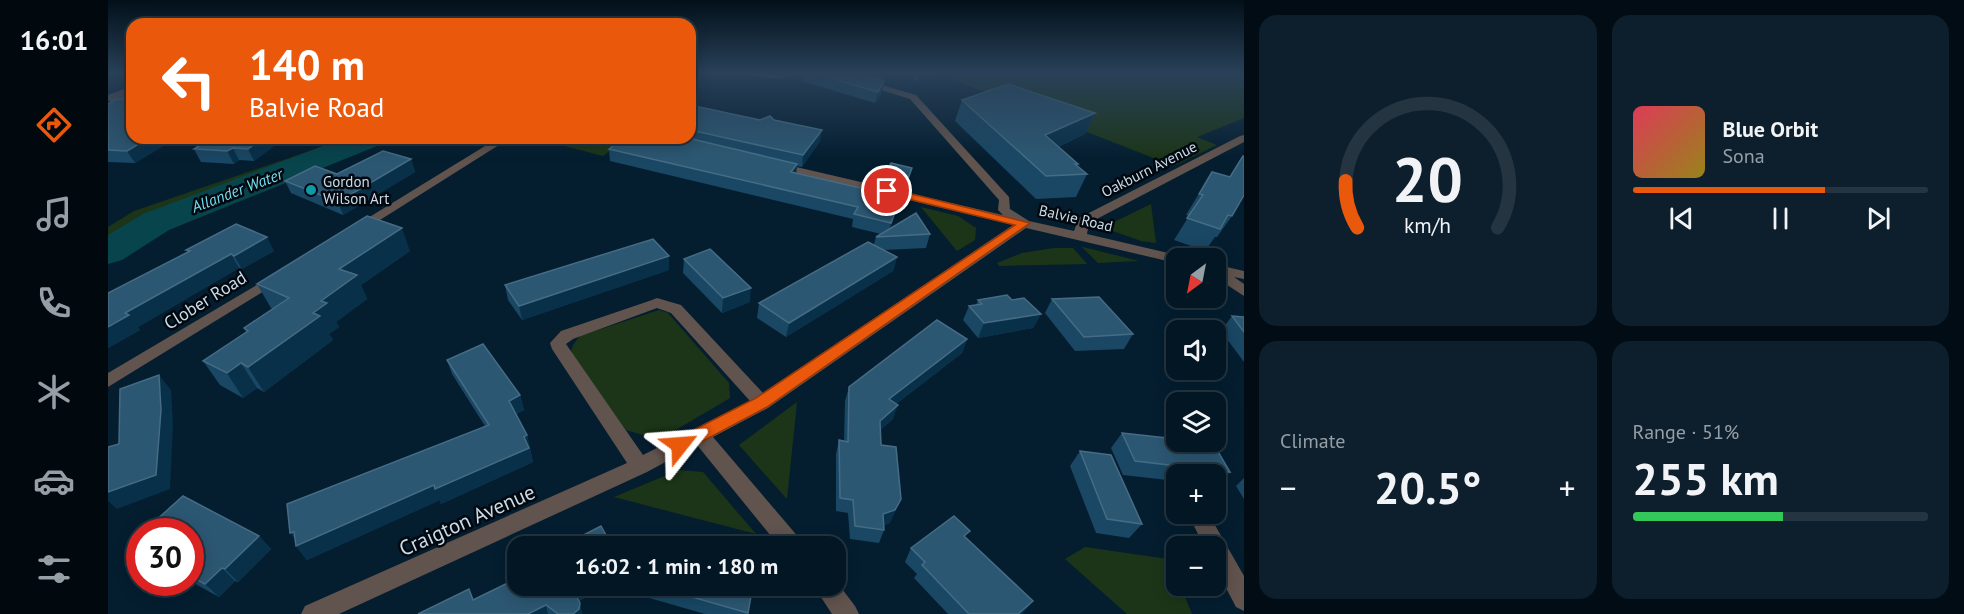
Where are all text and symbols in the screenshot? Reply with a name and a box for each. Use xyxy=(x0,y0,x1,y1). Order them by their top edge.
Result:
text: 16:01 xyxy=(20,23,88,57)
text: 140 m xyxy=(249,37,365,92)
icon: left xyxy=(150,42,228,120)
text: Balvie Road xyxy=(249,90,384,124)
icon: directions xyxy=(33,104,75,146)
text: Blue Orbit xyxy=(1723,115,1818,143)
street label: Oakburn Avenue xyxy=(1098,137,1200,201)
text: 20 xyxy=(1392,138,1463,219)
text: Sona xyxy=(1723,143,1765,169)
water label: Allander Water xyxy=(188,163,287,217)
pin xyxy=(861,165,912,216)
place label: Gordon Wilson Art xyxy=(323,172,389,208)
icon: arrive xyxy=(870,174,903,207)
marker: Gordon Wilson Art xyxy=(304,183,318,197)
icon: music xyxy=(33,193,75,235)
street label: Balvie Road xyxy=(1037,200,1115,236)
icon: previous xyxy=(1665,202,1698,235)
icon: pause xyxy=(1764,202,1797,235)
icon: next xyxy=(1862,202,1895,235)
text: km/h xyxy=(1404,211,1451,239)
north arrow xyxy=(1166,248,1226,308)
map controls xyxy=(1166,248,1226,596)
street label: Clober Road xyxy=(159,266,251,334)
icon: phone xyxy=(33,282,75,324)
button: sound xyxy=(1166,320,1226,380)
icon: climate xyxy=(33,371,75,413)
button: layers xyxy=(1166,392,1226,452)
position arrow xyxy=(648,413,712,477)
text: Range · 51% xyxy=(1633,419,1739,445)
text: Climate xyxy=(1280,428,1346,454)
text: 255 km xyxy=(1633,449,1779,507)
text: 20.5° xyxy=(1374,458,1481,516)
icon: car xyxy=(33,460,75,502)
button: + xyxy=(1166,464,1226,524)
text: − xyxy=(1280,466,1297,509)
text: + xyxy=(1559,466,1576,509)
street label: Craigton Avenue xyxy=(395,478,539,562)
speed limit sign: 30 xyxy=(126,518,204,596)
button: − xyxy=(1166,536,1226,596)
icon: filters xyxy=(33,548,75,590)
text: 16:02 · 1 min · 180 m xyxy=(575,552,778,580)

